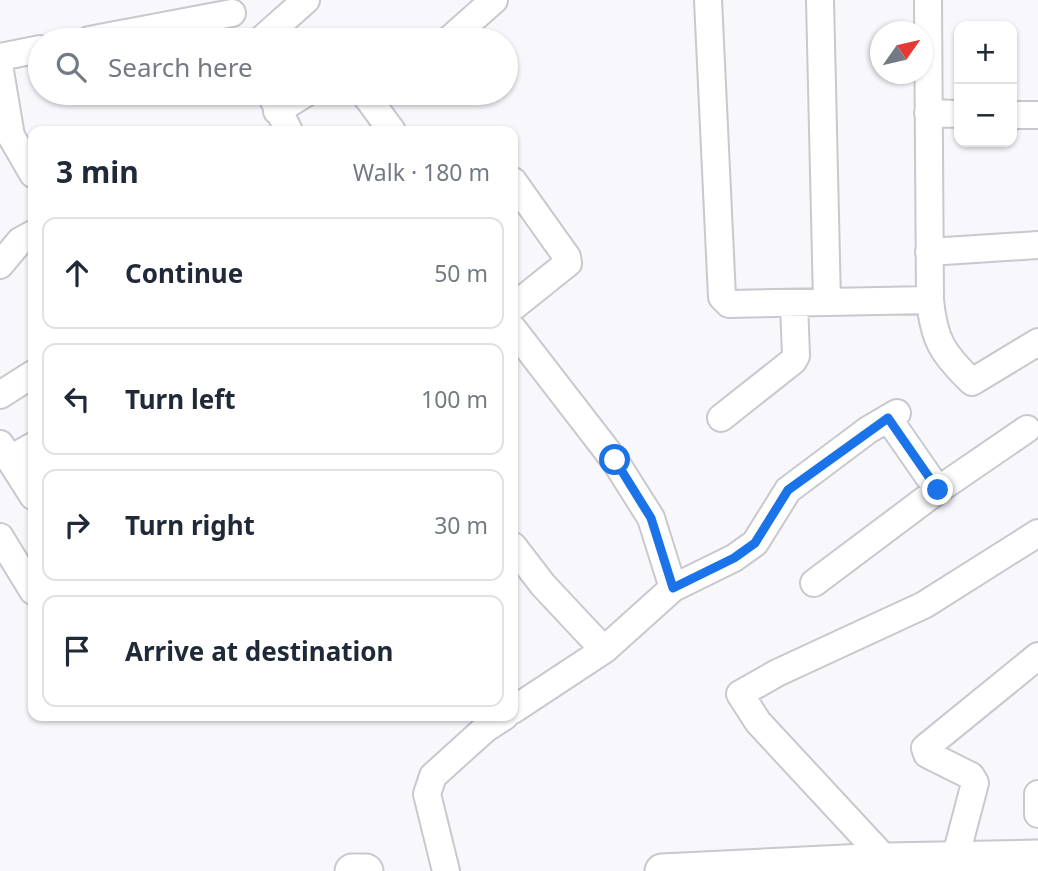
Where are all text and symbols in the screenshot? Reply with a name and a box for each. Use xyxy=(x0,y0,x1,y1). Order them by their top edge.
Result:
north arrow xyxy=(870,21,933,84)
map controls xyxy=(954,21,1017,147)
button: + xyxy=(954,21,1017,84)
search box xyxy=(28,28,518,105)
icon: search xyxy=(52,48,90,86)
text: Search here xyxy=(108,49,253,85)
button: − xyxy=(954,84,1017,147)
text: 3 min xyxy=(56,151,139,192)
text: Walk · 180 m xyxy=(353,156,490,188)
icon: ahead xyxy=(58,254,96,292)
text: Continue xyxy=(125,255,243,291)
text: 50 m xyxy=(434,257,488,289)
icon: left xyxy=(58,380,96,418)
text: Turn left xyxy=(125,381,236,417)
text: 100 m xyxy=(421,383,488,415)
route start xyxy=(599,444,630,475)
route end xyxy=(922,474,953,505)
icon: right xyxy=(58,506,96,544)
text: Turn right xyxy=(125,507,255,543)
text: 30 m xyxy=(434,509,488,541)
icon: arrive xyxy=(58,632,96,670)
text: Arrive at destination xyxy=(125,633,394,669)

